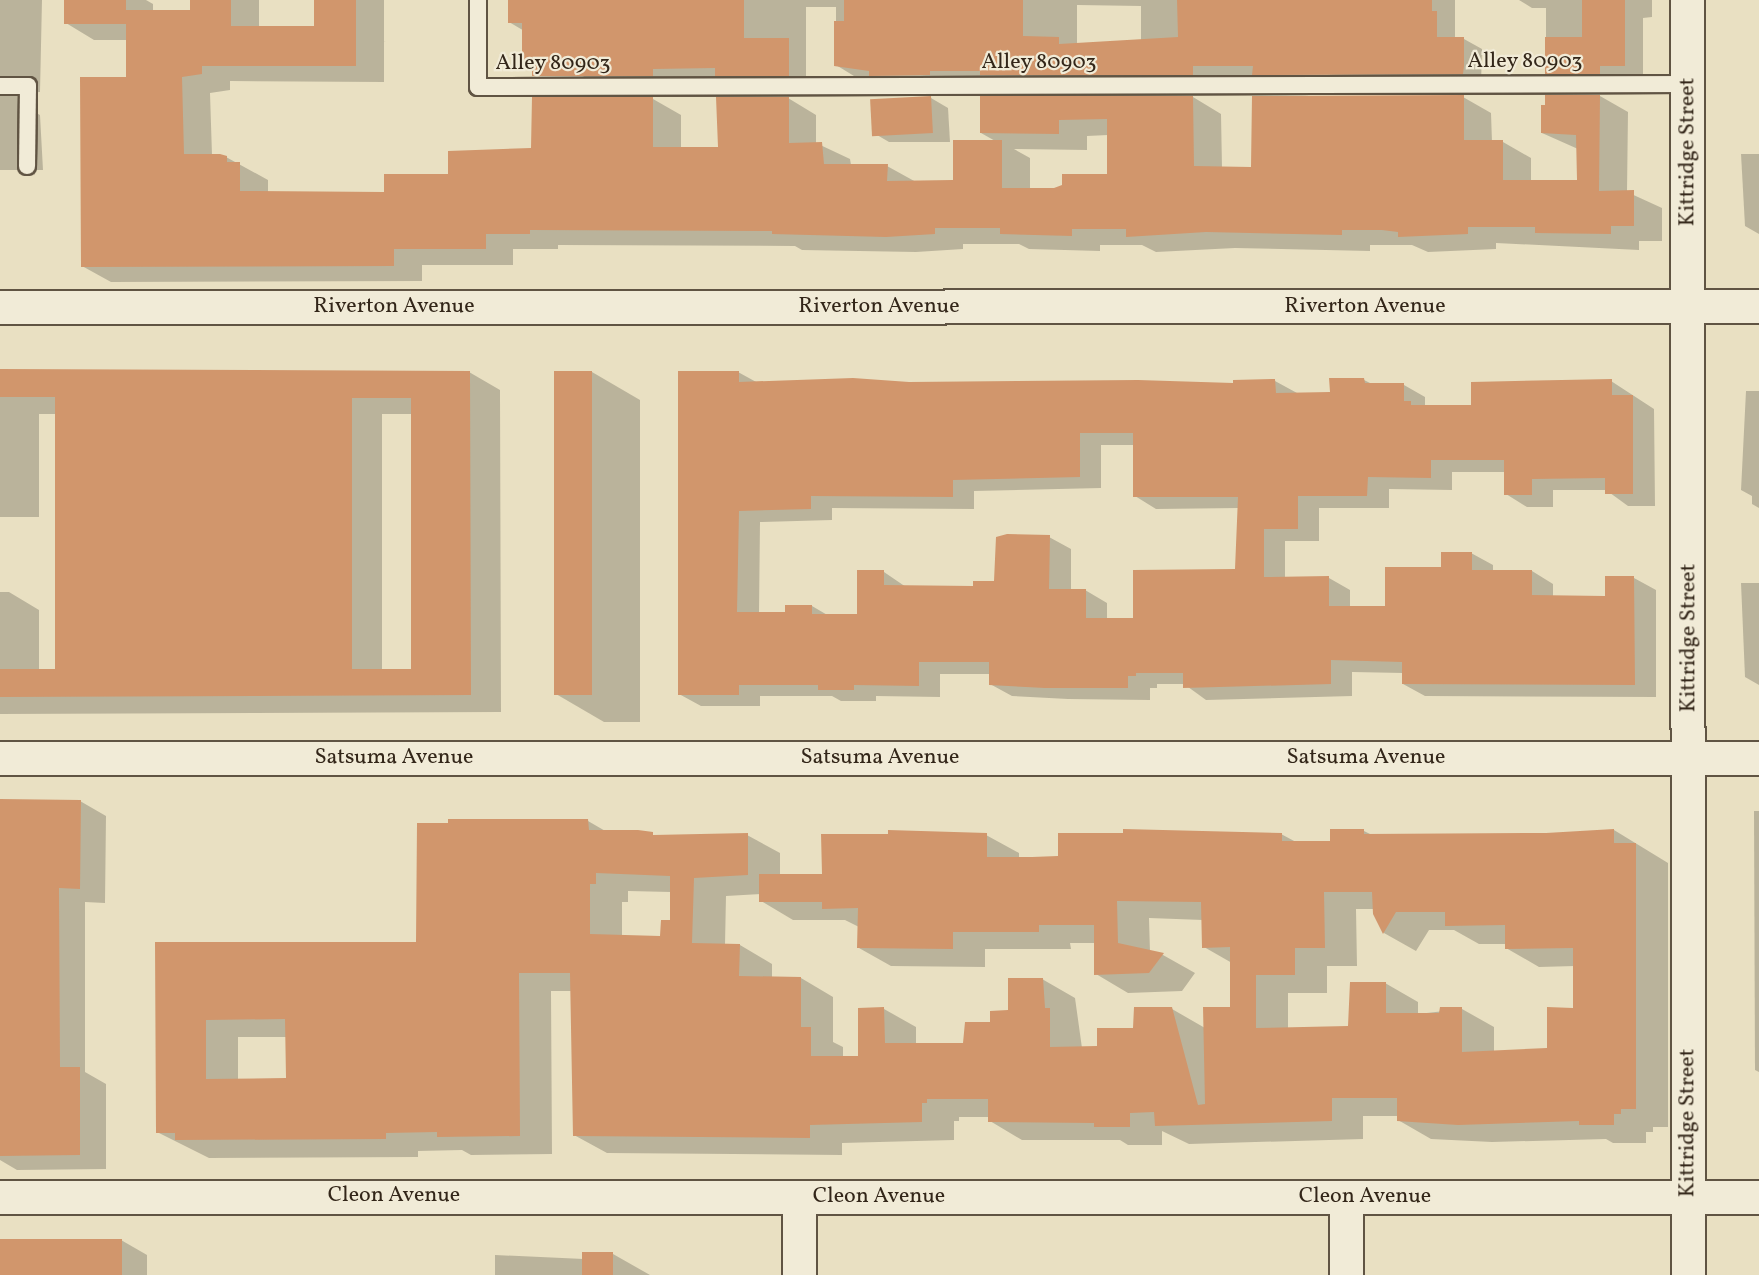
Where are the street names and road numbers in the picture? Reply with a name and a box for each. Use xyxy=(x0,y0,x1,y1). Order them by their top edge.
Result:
street label: Alley 80903 xyxy=(1467,49,1583,75)
street label: Alley 80903 xyxy=(981,50,1097,76)
street label: Alley 80903 xyxy=(495,51,611,77)
street label: Kittridge Street xyxy=(1675,78,1701,226)
street label: Riverton Avenue xyxy=(313,294,475,320)
street label: Riverton Avenue xyxy=(798,294,960,320)
street label: Riverton Avenue xyxy=(1284,294,1446,320)
street label: Kittridge Street xyxy=(1676,564,1702,712)
street label: Satsuma Avenue xyxy=(314,745,474,771)
street label: Satsuma Avenue xyxy=(800,745,960,771)
street label: Satsuma Avenue xyxy=(1286,745,1446,771)
street label: Kittridge Street xyxy=(1675,1049,1701,1197)
street label: Cleon Avenue xyxy=(328,1183,460,1209)
street label: Cleon Avenue xyxy=(813,1184,945,1210)
street label: Cleon Avenue xyxy=(1299,1184,1431,1210)

